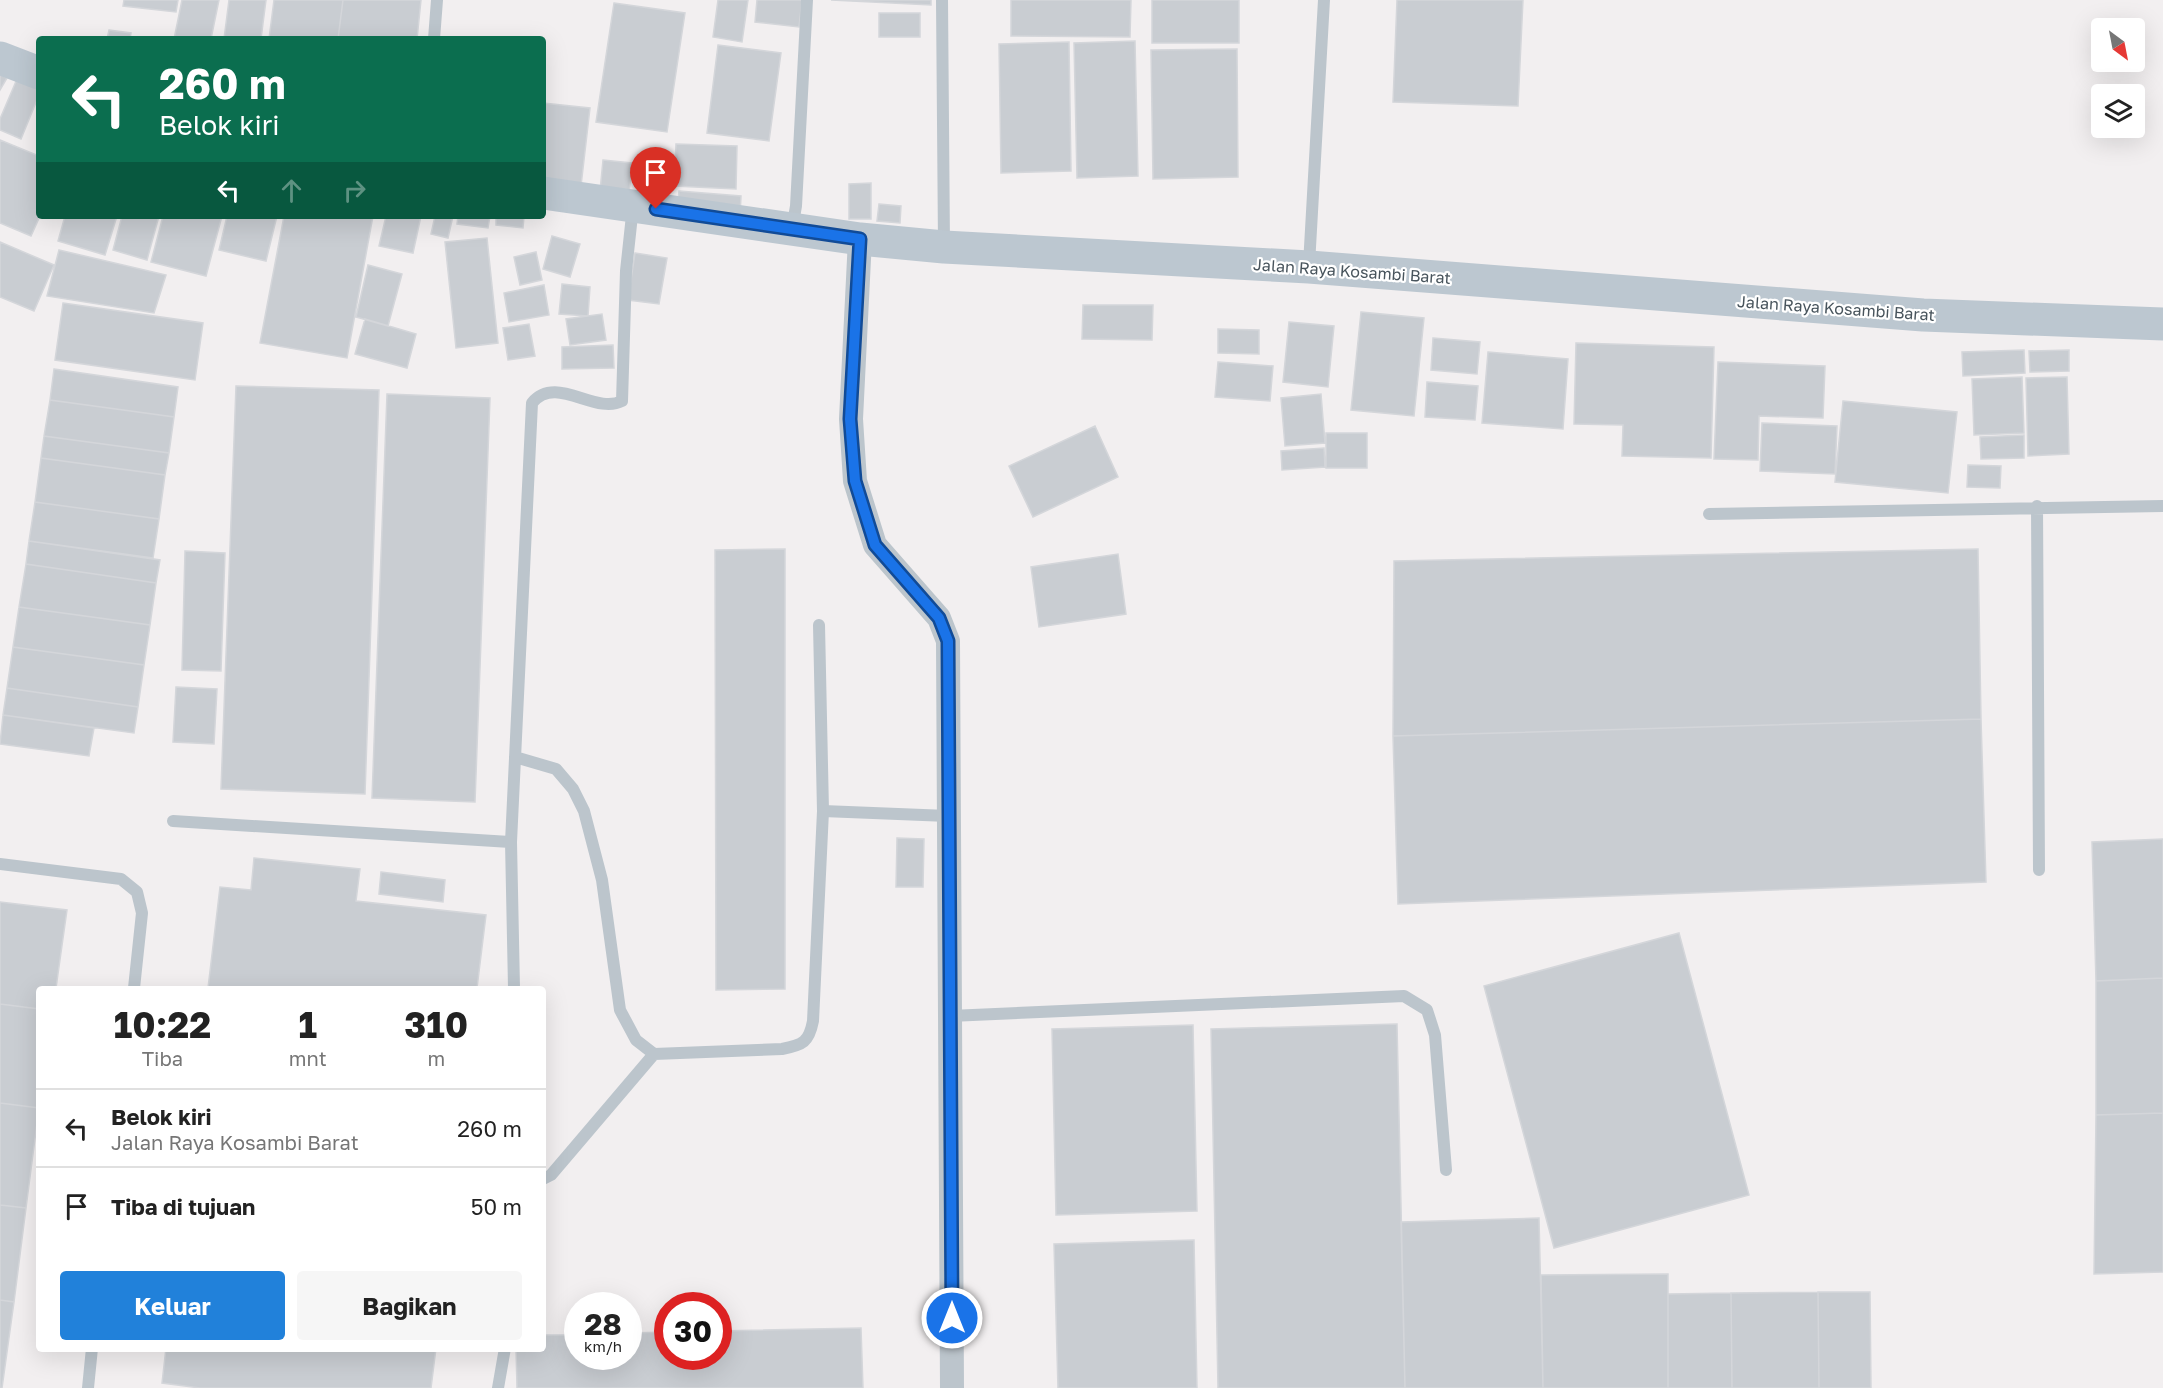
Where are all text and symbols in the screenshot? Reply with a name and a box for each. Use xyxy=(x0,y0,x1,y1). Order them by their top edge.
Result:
north arrow xyxy=(2091,18,2145,72)
map controls xyxy=(2091,18,2145,138)
text: 260 m xyxy=(159,58,286,108)
icon: left xyxy=(60,60,138,138)
button: layers xyxy=(2091,84,2145,138)
text: Belok kiri xyxy=(159,109,280,141)
pin xyxy=(630,147,681,209)
icon: arrive xyxy=(639,156,672,189)
icon: left xyxy=(212,174,245,207)
icon: ahead xyxy=(275,174,308,207)
icon: right xyxy=(338,174,371,207)
street label: Jalan Raya Kosambi Barat xyxy=(1252,254,1452,288)
street label: Jalan Raya Kosambi Barat xyxy=(1736,291,1936,325)
text: 10:22 xyxy=(114,1003,211,1046)
text: 1 xyxy=(298,1003,317,1046)
text: 310 xyxy=(404,1003,468,1046)
text: Tiba xyxy=(142,1046,183,1070)
text: mnt xyxy=(289,1046,327,1070)
text: m xyxy=(427,1046,445,1070)
text: Belok kiri xyxy=(111,1103,212,1130)
icon: left xyxy=(60,1112,93,1145)
text: 260 m xyxy=(457,1115,522,1142)
text: Jalan Raya Kosambi Barat xyxy=(111,1130,359,1154)
icon: arrive xyxy=(60,1190,93,1223)
text: Tiba di tujuan xyxy=(111,1193,255,1220)
text: 50 m xyxy=(471,1193,522,1220)
button: Keluar xyxy=(60,1271,285,1340)
button: Bagikan xyxy=(297,1271,522,1340)
position arrow xyxy=(920,1286,984,1350)
speed limit sign: 30 xyxy=(654,1292,732,1370)
text: 28 xyxy=(584,1306,622,1342)
text: km/h xyxy=(584,1337,622,1355)

